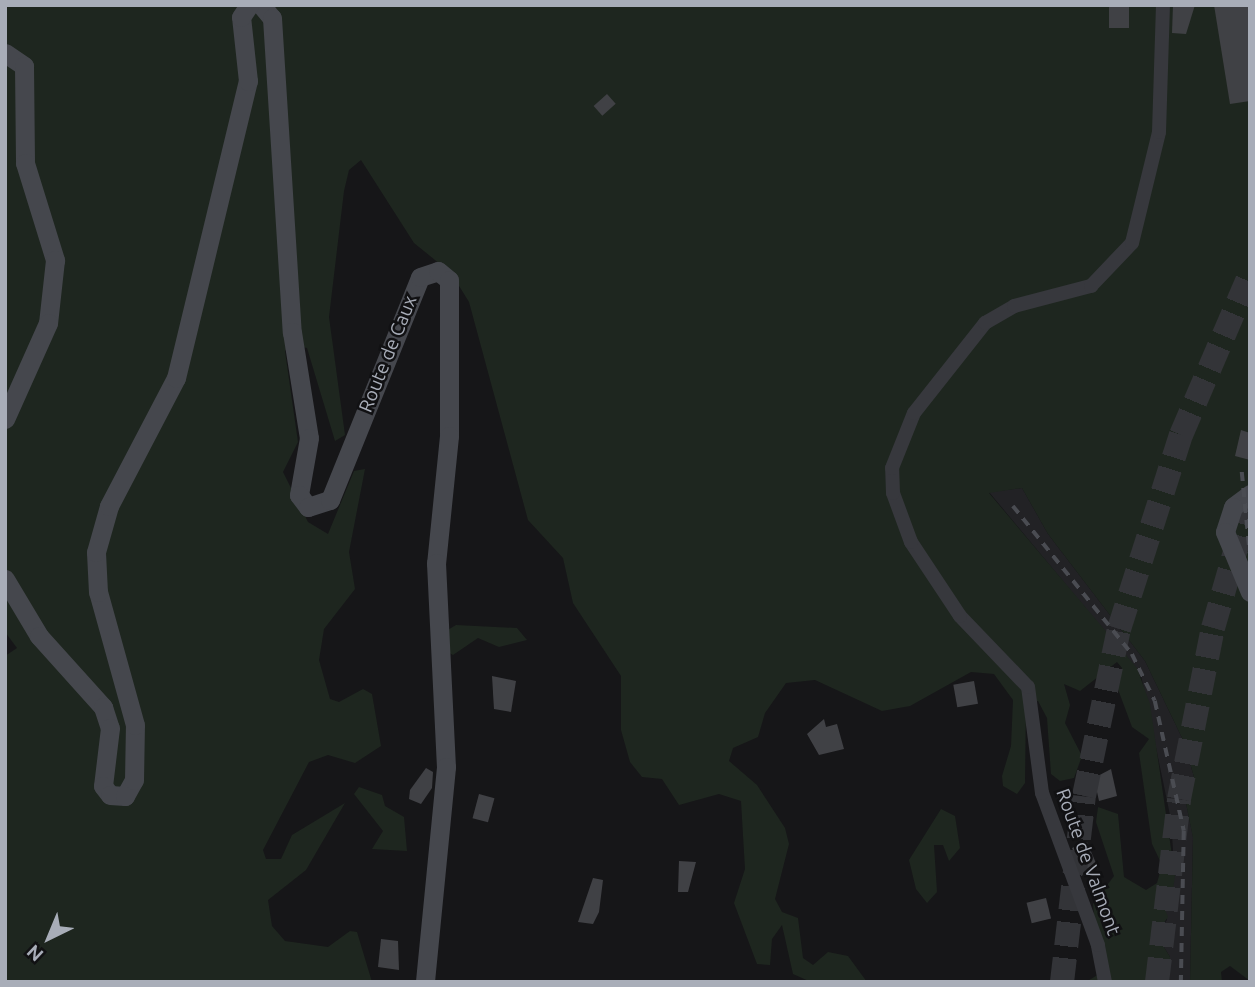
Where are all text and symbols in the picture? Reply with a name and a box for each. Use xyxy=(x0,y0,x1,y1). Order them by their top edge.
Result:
street label: Route de Caux xyxy=(354,292,422,416)
street label: Route de Valmont xyxy=(1051,786,1125,938)
north arrow xyxy=(14,903,84,973)
text: N xyxy=(22,940,47,966)

